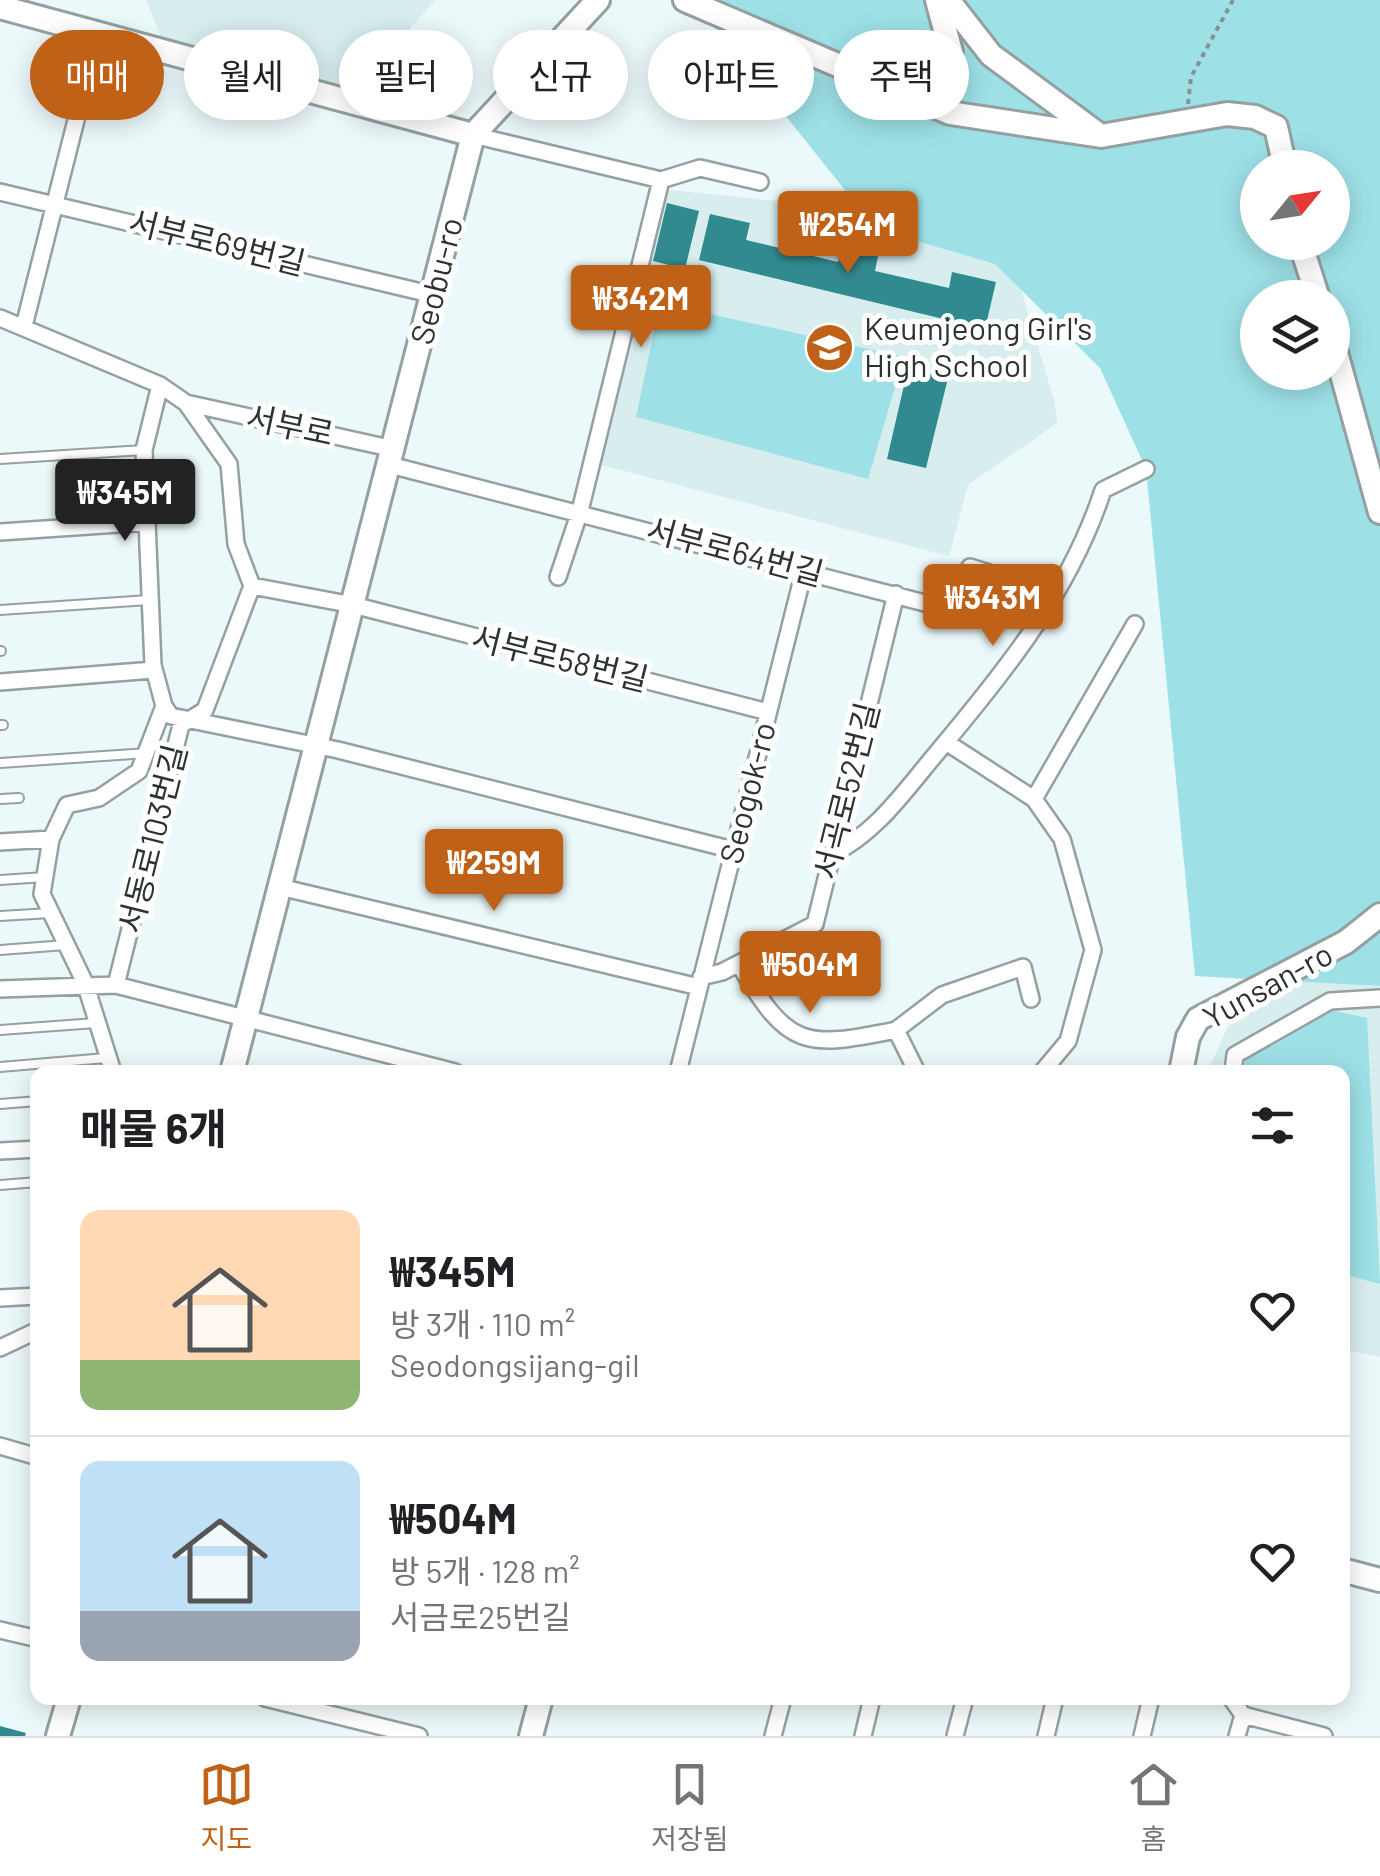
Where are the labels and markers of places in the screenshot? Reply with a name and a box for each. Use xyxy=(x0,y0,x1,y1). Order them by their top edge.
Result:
pin: ₩254M xyxy=(778,191,918,276)
pin: ₩342M xyxy=(571,265,711,350)
place label: Keumjeong Girl's High School xyxy=(864,308,1092,383)
school or university icon: Keumjeong Girl's High School xyxy=(803,321,855,373)
pin: ₩345M xyxy=(55,459,195,544)
pin: ₩343M xyxy=(923,564,1063,649)
pin: ₩259M xyxy=(424,829,564,914)
pin: ₩504M xyxy=(740,931,880,1016)

